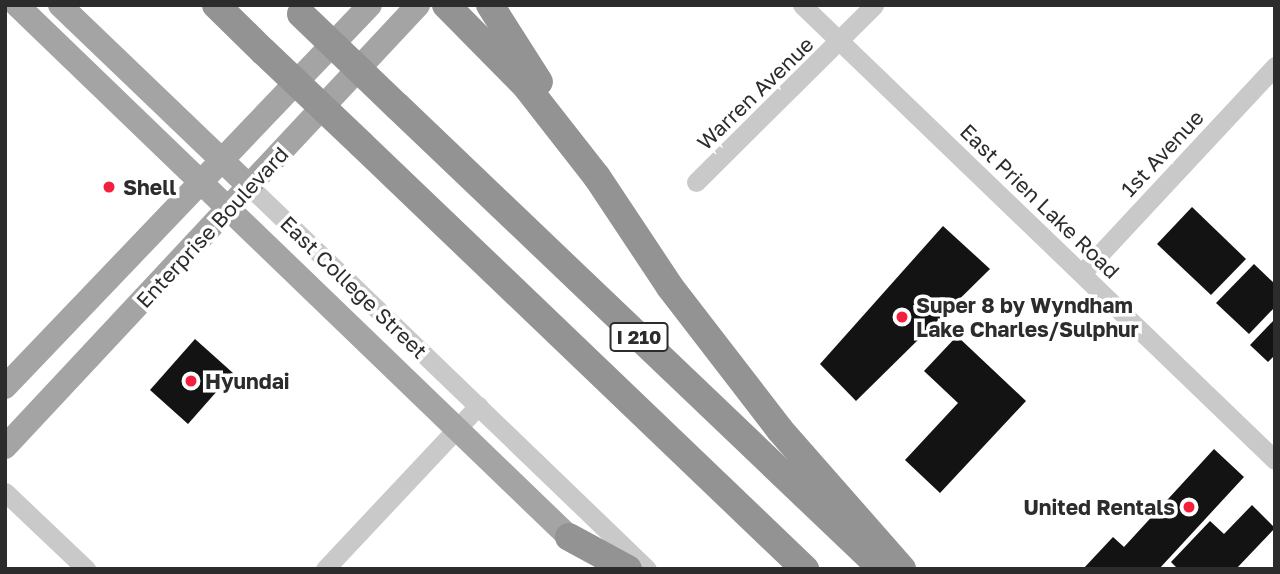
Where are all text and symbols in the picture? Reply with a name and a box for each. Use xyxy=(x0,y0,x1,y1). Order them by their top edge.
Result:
street label: Warren Avenue xyxy=(692,31,818,155)
street label: 1st Avenue xyxy=(1116,105,1208,201)
street label: East Prien Lake Road xyxy=(955,118,1125,284)
street label: Enterprise Boulevard xyxy=(131,141,293,313)
place label: Shell xyxy=(123,174,176,200)
marker: Shell xyxy=(101,179,117,195)
street label: East College Street xyxy=(275,211,433,363)
place label: Super 8 by Wyndham Lake Charles/Sulphur xyxy=(916,292,1139,342)
marker: Super 8 by Wyndham Lake Charles/Sulphur xyxy=(894,309,910,325)
road number: I 210 xyxy=(609,322,669,352)
place label: Hyundai xyxy=(205,368,290,394)
marker: Hyundai xyxy=(183,373,199,389)
place label: United Rentals xyxy=(1024,494,1175,520)
marker: United Rentals xyxy=(1181,499,1197,515)

